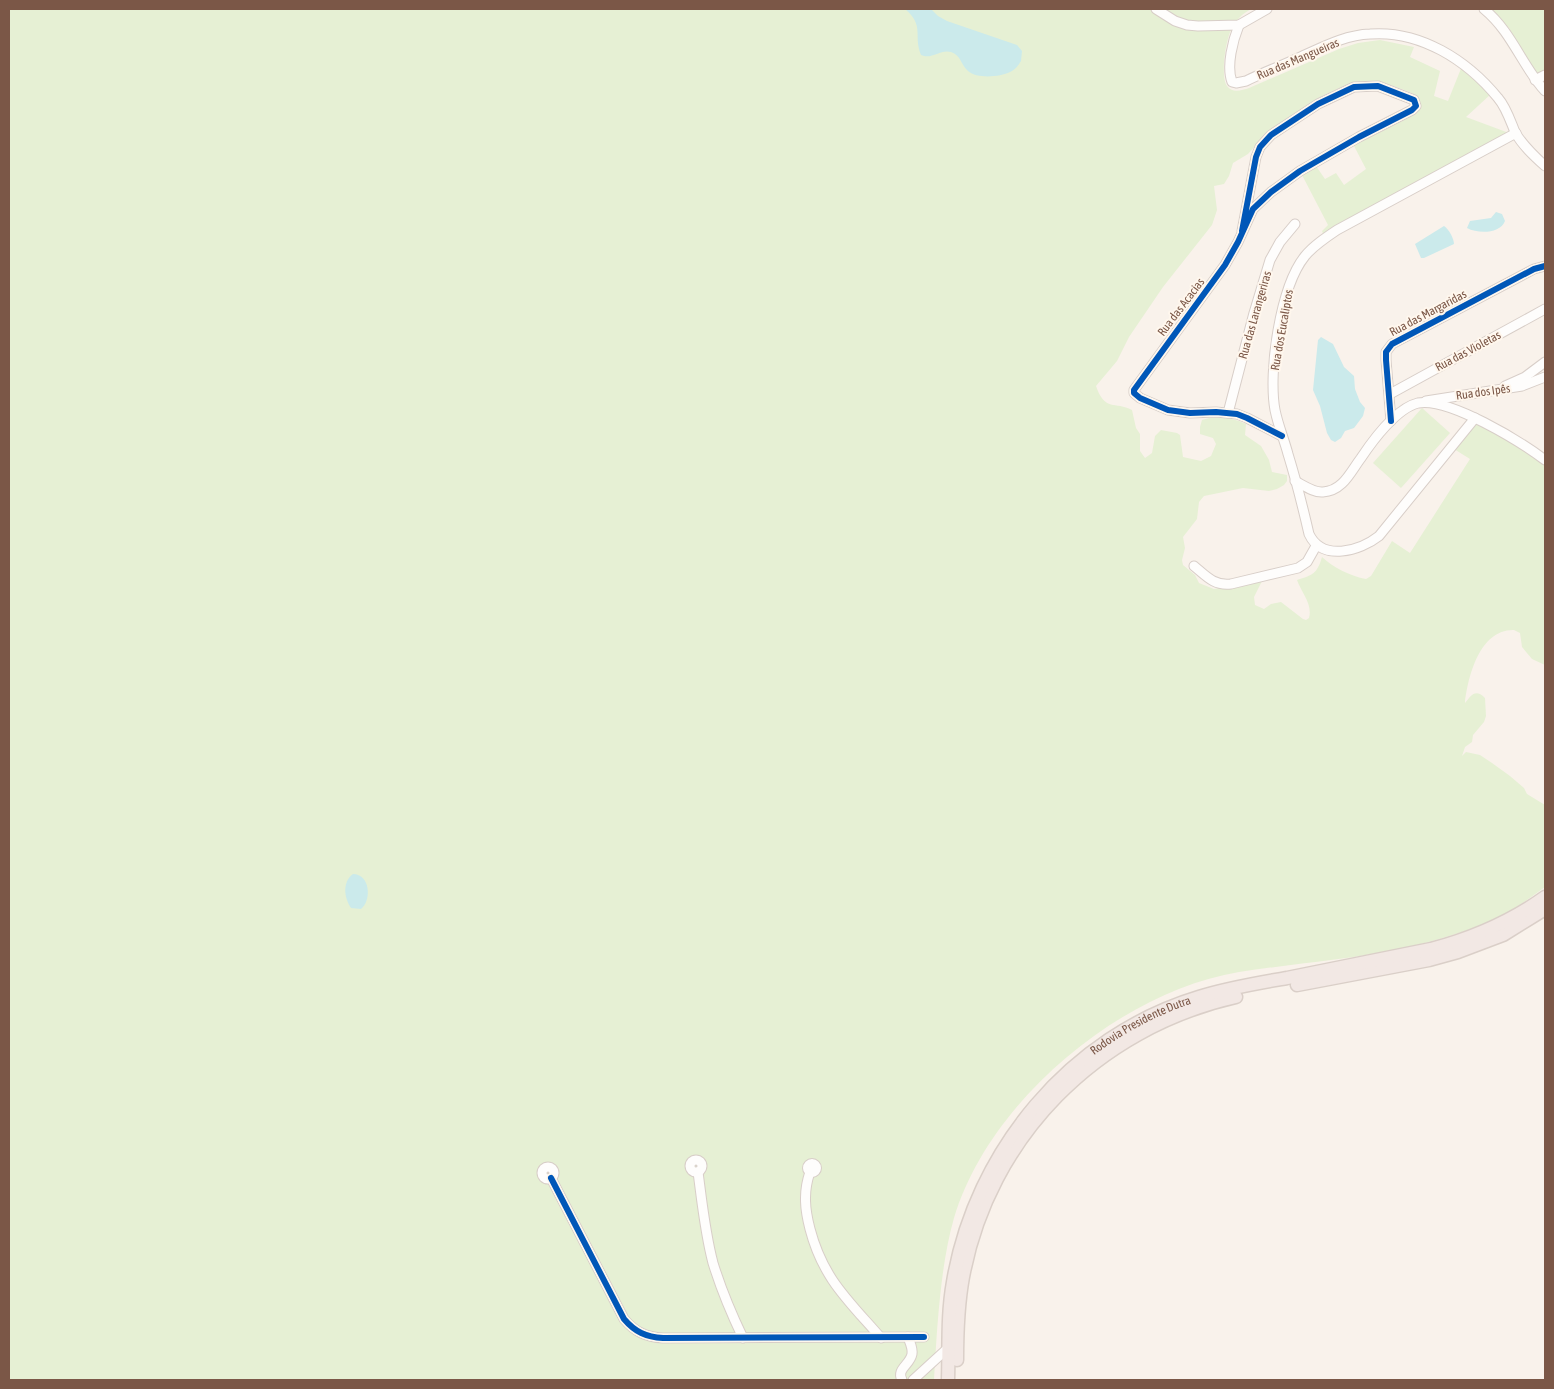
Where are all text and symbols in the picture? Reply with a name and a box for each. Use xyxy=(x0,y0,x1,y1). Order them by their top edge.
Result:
street label: Rua das Mangueiras xyxy=(1255,35,1341,83)
street label: Rua das Larangeriras xyxy=(1236,269,1274,361)
street label: Rua das Acacias xyxy=(1155,275,1207,339)
street label: Rua das Margaridas xyxy=(1387,287,1469,339)
street label: Rua dos Eucaliptos xyxy=(1268,288,1296,372)
street label: Rua das Violetas xyxy=(1433,328,1503,374)
street label: Rua dos Ipês xyxy=(1455,381,1511,403)
street label: Rodovia Presidente Dutra xyxy=(1087,993,1192,1058)

